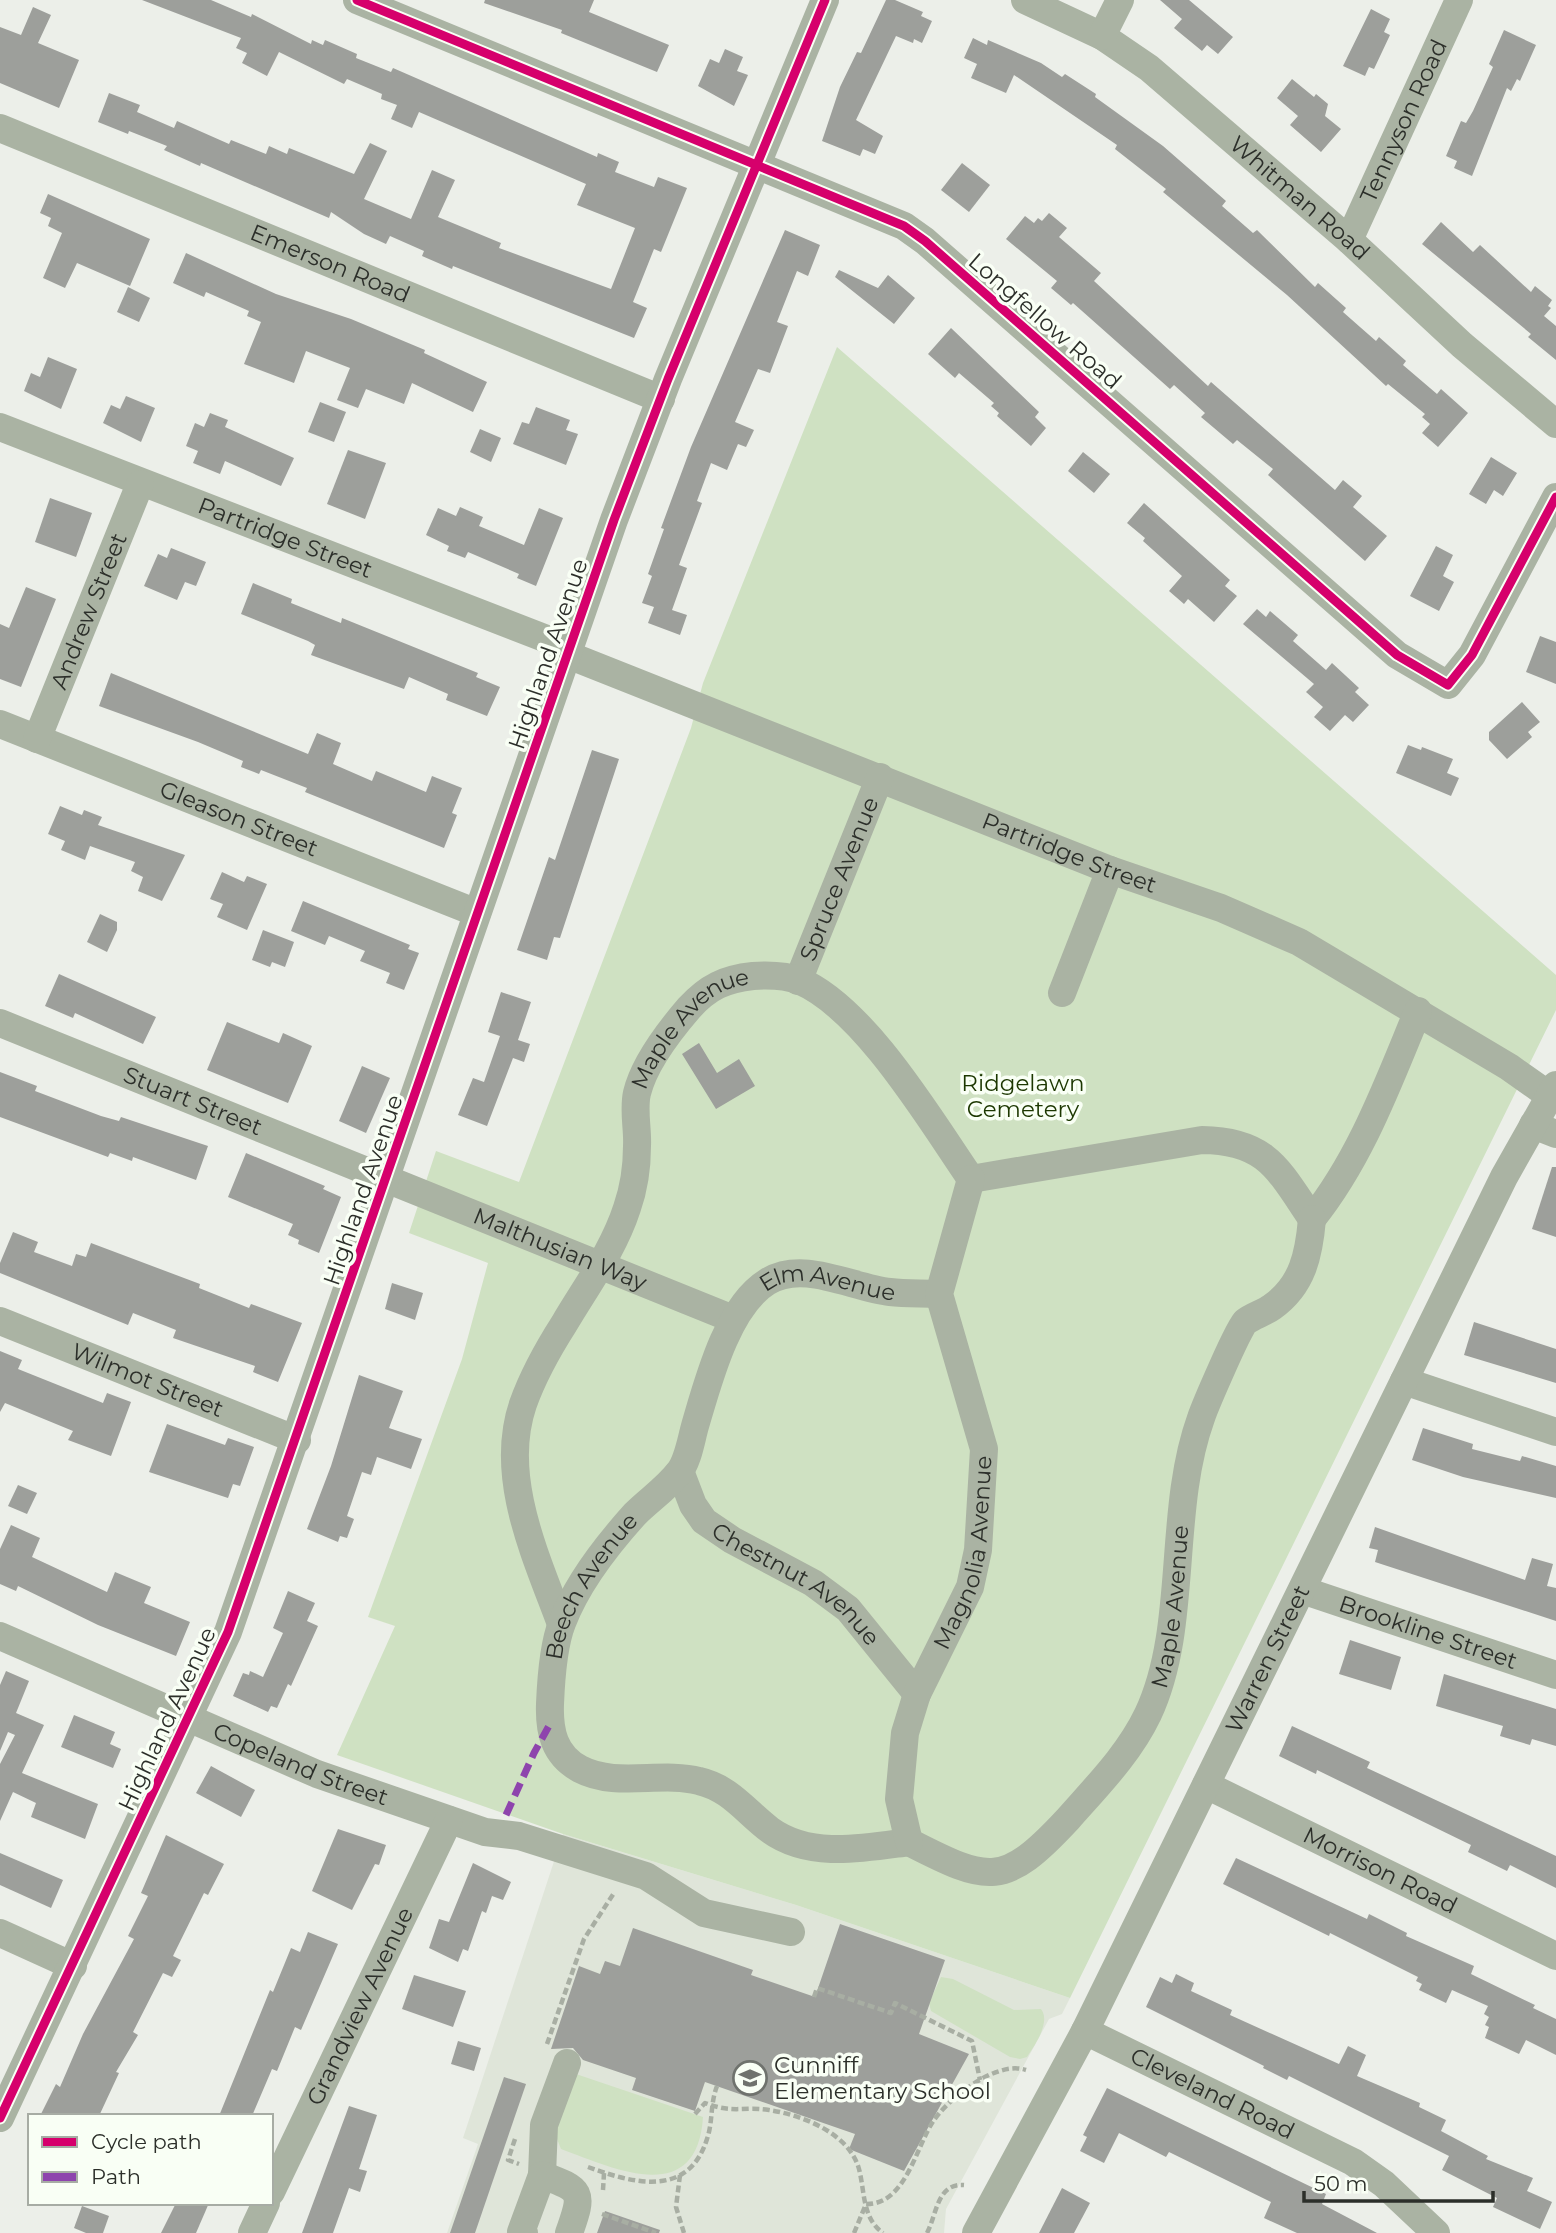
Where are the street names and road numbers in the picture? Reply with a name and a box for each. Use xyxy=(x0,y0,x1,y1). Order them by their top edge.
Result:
street label: Tennyson Road xyxy=(1354,35,1453,207)
street label: Whitman Road xyxy=(1224,130,1376,266)
street label: Emerson Road xyxy=(246,218,414,309)
street label: Longfellow Road xyxy=(963,247,1127,395)
street label: Partridge Street xyxy=(194,491,377,584)
street label: Andrew Street xyxy=(45,529,133,693)
street label: Highland Avenue xyxy=(502,555,594,753)
street label: Gleason Street xyxy=(156,775,322,863)
street label: Spruce Avenue xyxy=(794,793,884,965)
street label: Partridge Street xyxy=(978,807,1160,899)
street label: Maple Avenue xyxy=(625,963,751,1093)
street label: Stuart Street xyxy=(119,1060,266,1141)
street label: Highland Avenue xyxy=(317,1091,409,1289)
street label: Malthusian Way xyxy=(469,1202,651,1297)
street label: Elm Avenue xyxy=(754,1258,897,1307)
street label: Wilmot Street xyxy=(68,1337,228,1423)
street label: Magnolia Avenue xyxy=(927,1455,998,1654)
street label: Beech Avenue xyxy=(539,1507,644,1662)
street label: Chestnut Avenue xyxy=(706,1516,886,1651)
street label: Maple Avenue xyxy=(1145,1524,1194,1691)
street label: Warren Street xyxy=(1220,1580,1316,1737)
street label: Brookline Street xyxy=(1335,1589,1521,1675)
street label: Highland Avenue xyxy=(112,1622,222,1816)
street label: Copeland Street xyxy=(209,1717,392,1812)
street label: Morrison Road xyxy=(1299,1821,1462,1920)
street label: Grandview Avenue xyxy=(301,1903,419,2110)
street label: Cleveland Road xyxy=(1126,2041,1299,2145)

